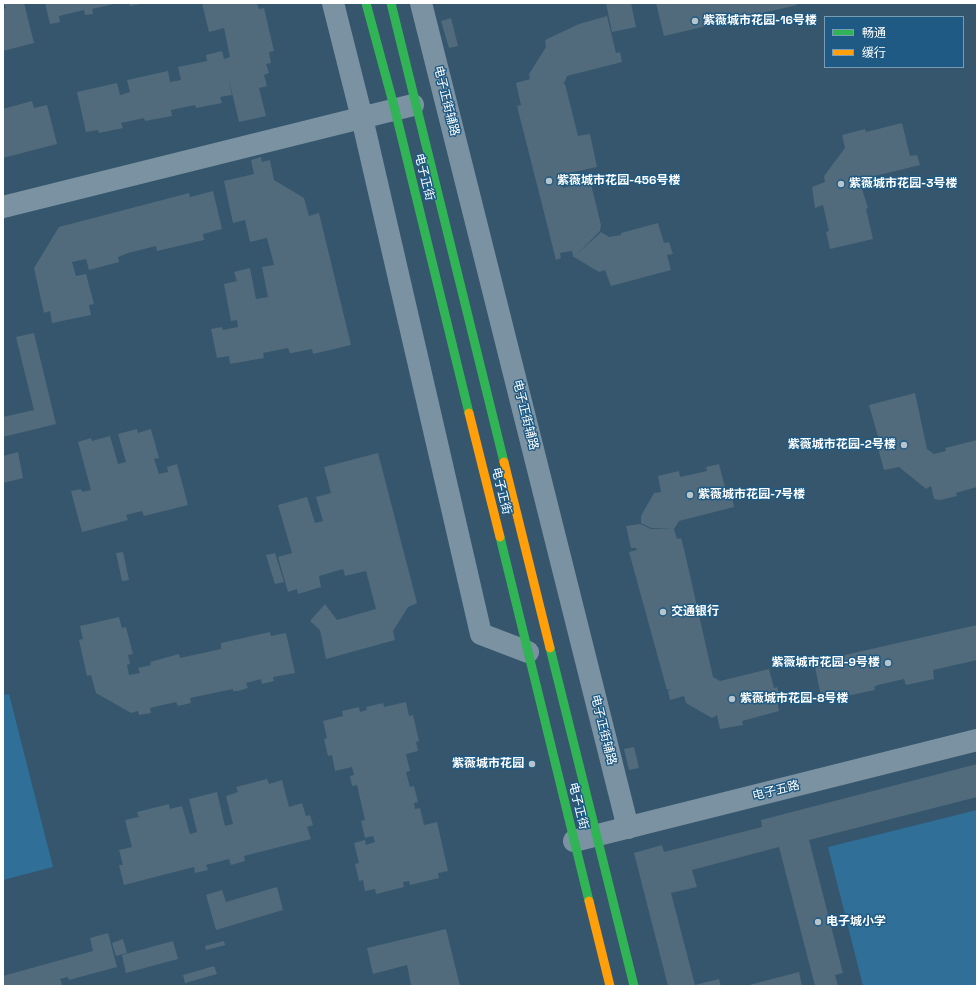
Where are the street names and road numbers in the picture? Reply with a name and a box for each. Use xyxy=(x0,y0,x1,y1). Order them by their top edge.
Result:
street label: 电子正街辅路 xyxy=(430,64,462,138)
street label: 电子正街 xyxy=(411,152,437,202)
street label: 电子正街辅路 xyxy=(509,378,541,452)
street label: 电子正街 xyxy=(488,466,514,516)
street label: 电子正街辅路 xyxy=(587,693,619,767)
street label: 电子五路 xyxy=(751,778,801,804)
street label: 电子正街 xyxy=(565,781,591,831)

